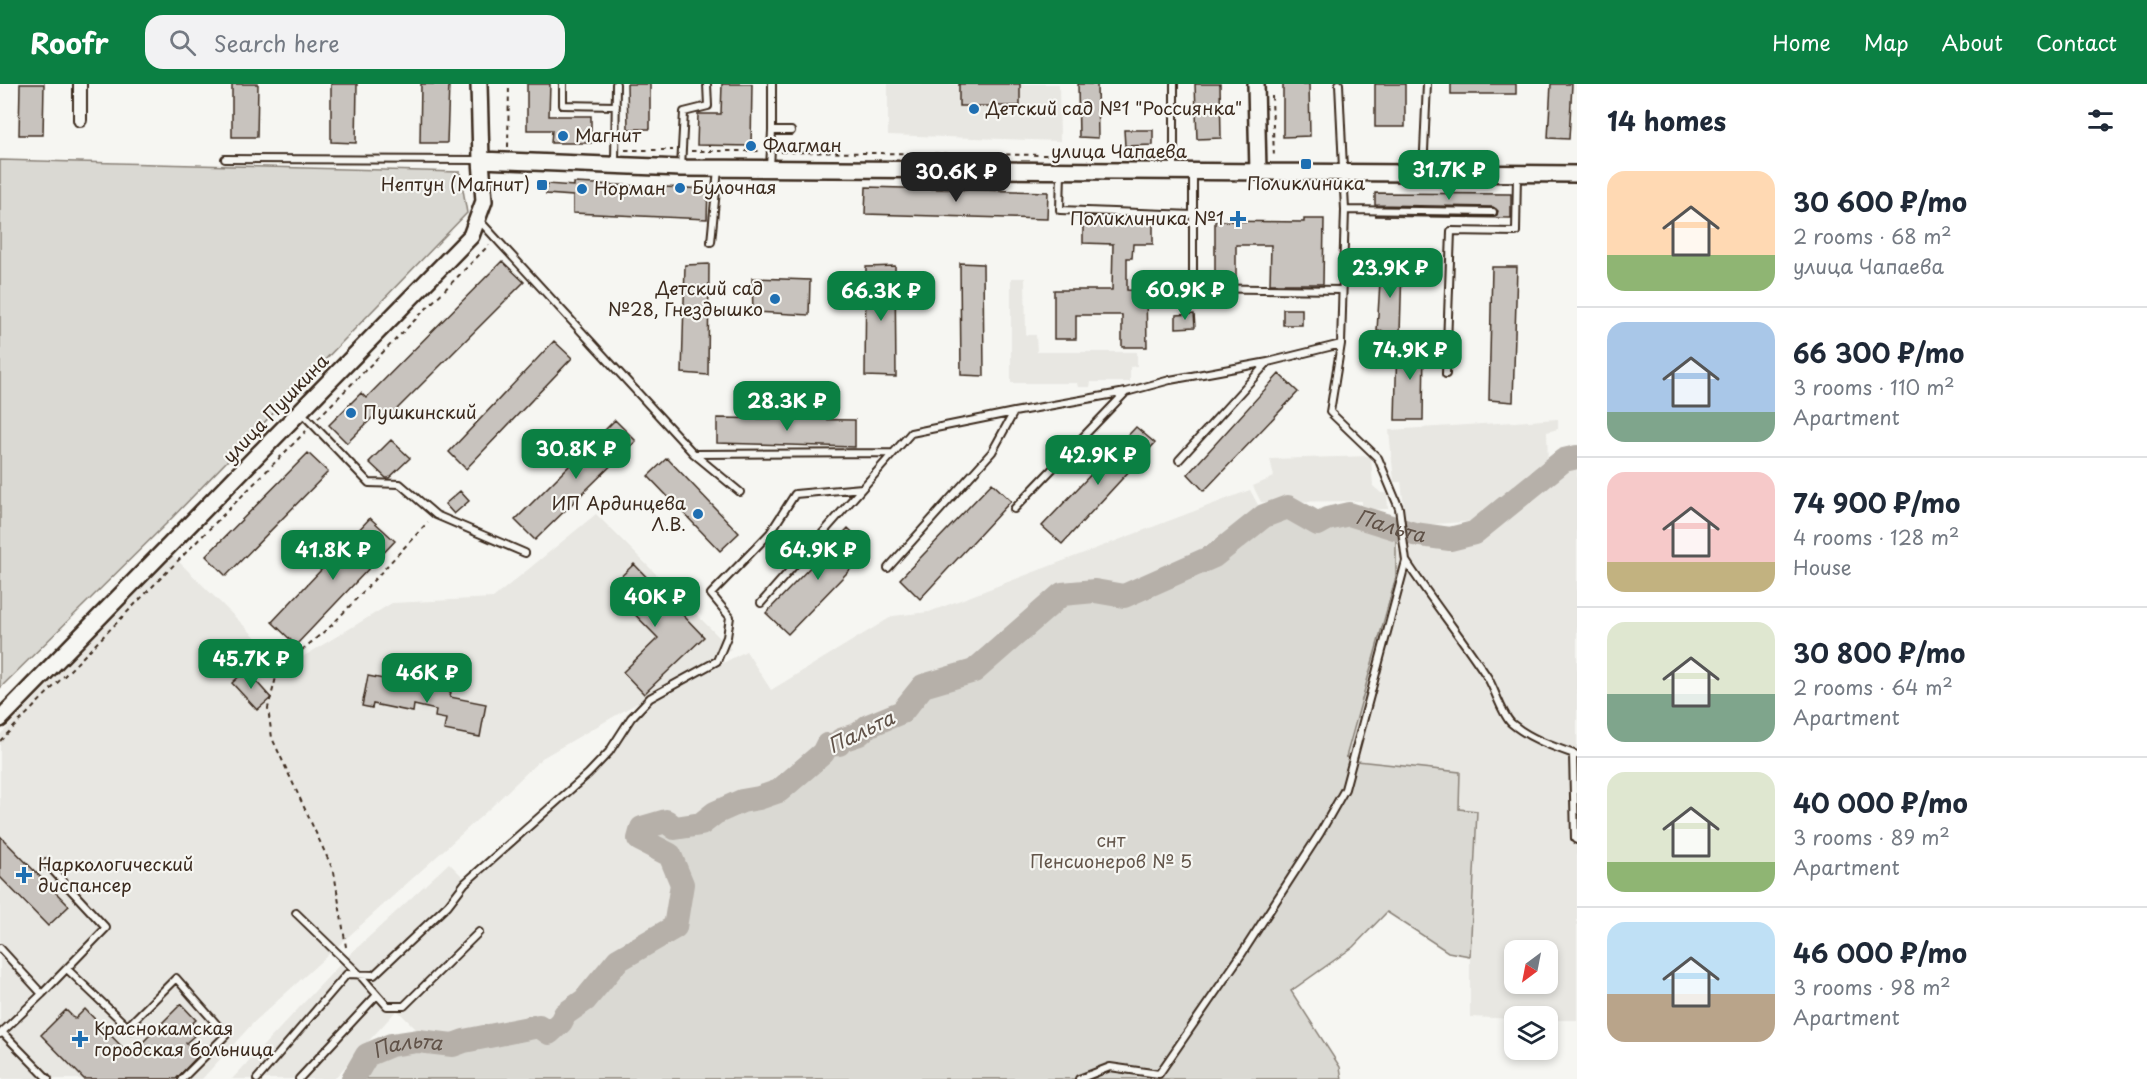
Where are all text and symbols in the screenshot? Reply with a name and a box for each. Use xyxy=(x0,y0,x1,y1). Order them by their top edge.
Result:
search box xyxy=(145,15,565,69)
text: Roofr xyxy=(30,21,109,64)
icon: search xyxy=(166,26,199,59)
text: Search here xyxy=(214,26,339,59)
text: Home xyxy=(1772,26,1831,58)
text: Map xyxy=(1864,26,1909,58)
text: About xyxy=(1942,26,2003,58)
text: Contact xyxy=(2036,26,2117,58)
place label: Детский сад №1 "Россиянка" xyxy=(985,94,1242,121)
text: 14 homes xyxy=(1607,101,1726,140)
marker: Детский сад №1 "Россиянка" xyxy=(967,102,981,116)
icon: filters xyxy=(2084,104,2117,137)
place label: Магнит xyxy=(575,121,642,148)
marker: Магнит xyxy=(556,129,570,143)
place label: Флагман xyxy=(763,131,842,158)
street label: улица Чапаева xyxy=(1051,137,1188,164)
marker: Флагман xyxy=(744,139,758,153)
pin: 31.7K ₽ xyxy=(1394,150,1504,201)
pin: 30.6K ₽ xyxy=(901,152,1011,203)
text: 31.7K ₽ xyxy=(1412,154,1486,184)
text: 30.6K ₽ xyxy=(915,156,997,186)
marker: Поликлиника xyxy=(1299,157,1313,171)
place label: Поликлиника xyxy=(1247,169,1366,196)
place label: Нептун (Магнит) xyxy=(381,170,530,197)
place label: Булочная xyxy=(692,173,777,200)
place label: Норман xyxy=(594,174,666,201)
marker: Нептун (Магнит) xyxy=(535,178,549,192)
marker: Булочная xyxy=(673,181,687,195)
marker: Норман xyxy=(575,182,589,196)
text: 30 600 ₽/mo xyxy=(1793,182,1967,221)
icon: home xyxy=(1655,195,1727,267)
place label: Поликлиника №1 xyxy=(1070,204,1224,231)
marker: Поликлиника №1 xyxy=(1229,210,1247,228)
text: 2 rooms · 68 m² xyxy=(1793,221,1952,251)
pin: 23.9K ₽ xyxy=(1335,248,1445,299)
text: улица Чапаева xyxy=(1793,251,1944,281)
text: 23.9K ₽ xyxy=(1352,252,1428,282)
pin: 60.9K ₽ xyxy=(1130,270,1240,321)
pin: 66.3K ₽ xyxy=(826,271,936,322)
place label: Детский сад №28, Гнездышко xyxy=(608,274,763,322)
text: 60.9K ₽ xyxy=(1145,274,1225,304)
text: 66.3K ₽ xyxy=(841,275,921,305)
marker: Детский сад №28, Гнездышко xyxy=(768,292,782,306)
pin: 74.9K ₽ xyxy=(1355,330,1465,381)
text: 66 300 ₽/mo xyxy=(1793,333,1964,372)
text: 74.9K ₽ xyxy=(1373,334,1447,364)
icon: home xyxy=(1655,346,1727,418)
street label: улица Пушкина xyxy=(216,347,335,469)
text: 3 rooms · 110 m² xyxy=(1793,372,1955,402)
pin: 28.3K ₽ xyxy=(732,381,842,432)
text: 28.3K ₽ xyxy=(747,385,827,415)
place label: Пушкинский xyxy=(363,398,477,425)
text: Apartment xyxy=(1793,402,1900,432)
marker: Пушкинский xyxy=(344,406,358,420)
pin: 30.8K ₽ xyxy=(521,429,631,480)
text: 30.8K ₽ xyxy=(536,433,616,463)
pin: 42.9K ₽ xyxy=(1043,435,1153,486)
text: 42.9K ₽ xyxy=(1059,439,1137,469)
text: 74 900 ₽/mo xyxy=(1793,483,1960,522)
place label: ИП Ардинцева Л.В. xyxy=(552,489,687,537)
icon: home xyxy=(1655,496,1727,568)
water label: Пальта xyxy=(1352,501,1428,549)
marker: ИП Ардинцева Л.В. xyxy=(691,507,705,521)
text: 4 rooms · 128 m² xyxy=(1793,522,1959,552)
pin: 41.8K ₽ xyxy=(278,530,388,581)
pin: 64.9K ₽ xyxy=(763,530,873,581)
text: 41.8K ₽ xyxy=(295,534,371,564)
text: 64.9K ₽ xyxy=(779,534,857,564)
text: House xyxy=(1793,552,1852,582)
pin: 40K ₽ xyxy=(613,577,697,628)
text: 40K ₽ xyxy=(624,581,686,611)
text: 30 800 ₽/mo xyxy=(1793,633,1965,672)
pin: 45.7K ₽ xyxy=(196,639,306,690)
text: 45.7K ₽ xyxy=(212,643,290,673)
icon: home xyxy=(1655,646,1727,718)
pin: 46K ₽ xyxy=(385,653,469,704)
text: 46K ₽ xyxy=(396,657,458,687)
text: 2 rooms · 64 m² xyxy=(1793,672,1953,702)
water label: Пальта xyxy=(822,702,900,760)
text: Apartment xyxy=(1793,702,1900,732)
text: 40 000 ₽/mo xyxy=(1793,783,1968,822)
icon: home xyxy=(1655,796,1727,868)
text: 3 rooms · 89 m² xyxy=(1793,822,1950,852)
park label: снт Пенсионеров № 5 xyxy=(1030,826,1192,874)
place label: Наркологический диспансер xyxy=(38,850,193,898)
text: Apartment xyxy=(1793,852,1900,882)
marker: Наркологический диспансер xyxy=(15,866,33,884)
text: 46 000 ₽/mo xyxy=(1793,933,1967,972)
north arrow xyxy=(1504,940,1558,994)
map controls xyxy=(1504,940,1558,1060)
icon: home xyxy=(1655,946,1727,1018)
text: 3 rooms · 98 m² xyxy=(1793,972,1951,1002)
text: Apartment xyxy=(1793,1002,1900,1032)
button: layers xyxy=(1504,1006,1558,1060)
place label: Краснокамская городская больница xyxy=(94,1014,274,1062)
water label: Пальта xyxy=(367,1025,445,1065)
marker: Краснокамская городская больница xyxy=(71,1030,89,1048)

